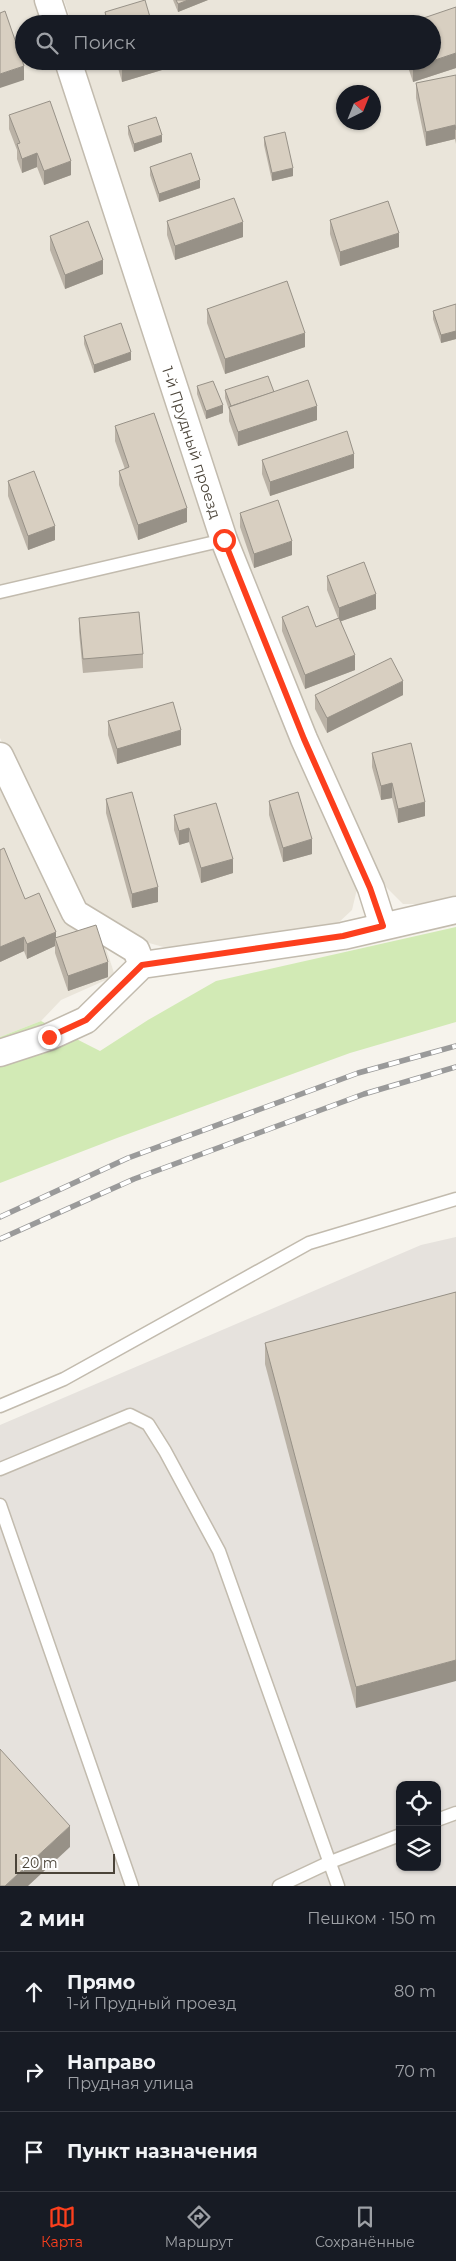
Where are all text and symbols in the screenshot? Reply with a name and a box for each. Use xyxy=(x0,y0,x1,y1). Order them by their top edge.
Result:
search box xyxy=(15,15,441,70)
icon: search xyxy=(33,29,61,57)
text: Поиск xyxy=(73,31,136,54)
north arrow xyxy=(336,85,381,130)
street label: 1-й Прудный проезд xyxy=(159,364,226,521)
route start xyxy=(213,529,236,552)
route end xyxy=(38,1026,61,1049)
map controls xyxy=(396,1781,441,1871)
button: locate xyxy=(396,1781,441,1826)
button: layers xyxy=(396,1826,441,1871)
scale bar xyxy=(15,1851,115,1874)
text: 20 m xyxy=(22,1854,58,1872)
text: 2 мин xyxy=(20,1906,85,1931)
text: Пешком · 150 m xyxy=(307,1909,436,1928)
text: Прямо xyxy=(67,1971,135,1994)
icon: ahead xyxy=(20,1978,48,2006)
text: 80 m xyxy=(394,1982,436,2001)
text: 1-й Прудный проезд xyxy=(67,1994,236,2013)
text: Направо xyxy=(67,2051,156,2074)
icon: right xyxy=(20,2058,48,2086)
text: 70 m xyxy=(395,2062,436,2081)
text: Прудная улица xyxy=(67,2074,194,2093)
icon: arrive xyxy=(20,2138,48,2166)
text: Пункт назначения xyxy=(67,2140,258,2163)
tab: Карта xyxy=(41,2203,83,2251)
tab: Маршрут xyxy=(165,2203,233,2251)
tab: Сохранённые xyxy=(315,2203,415,2251)

